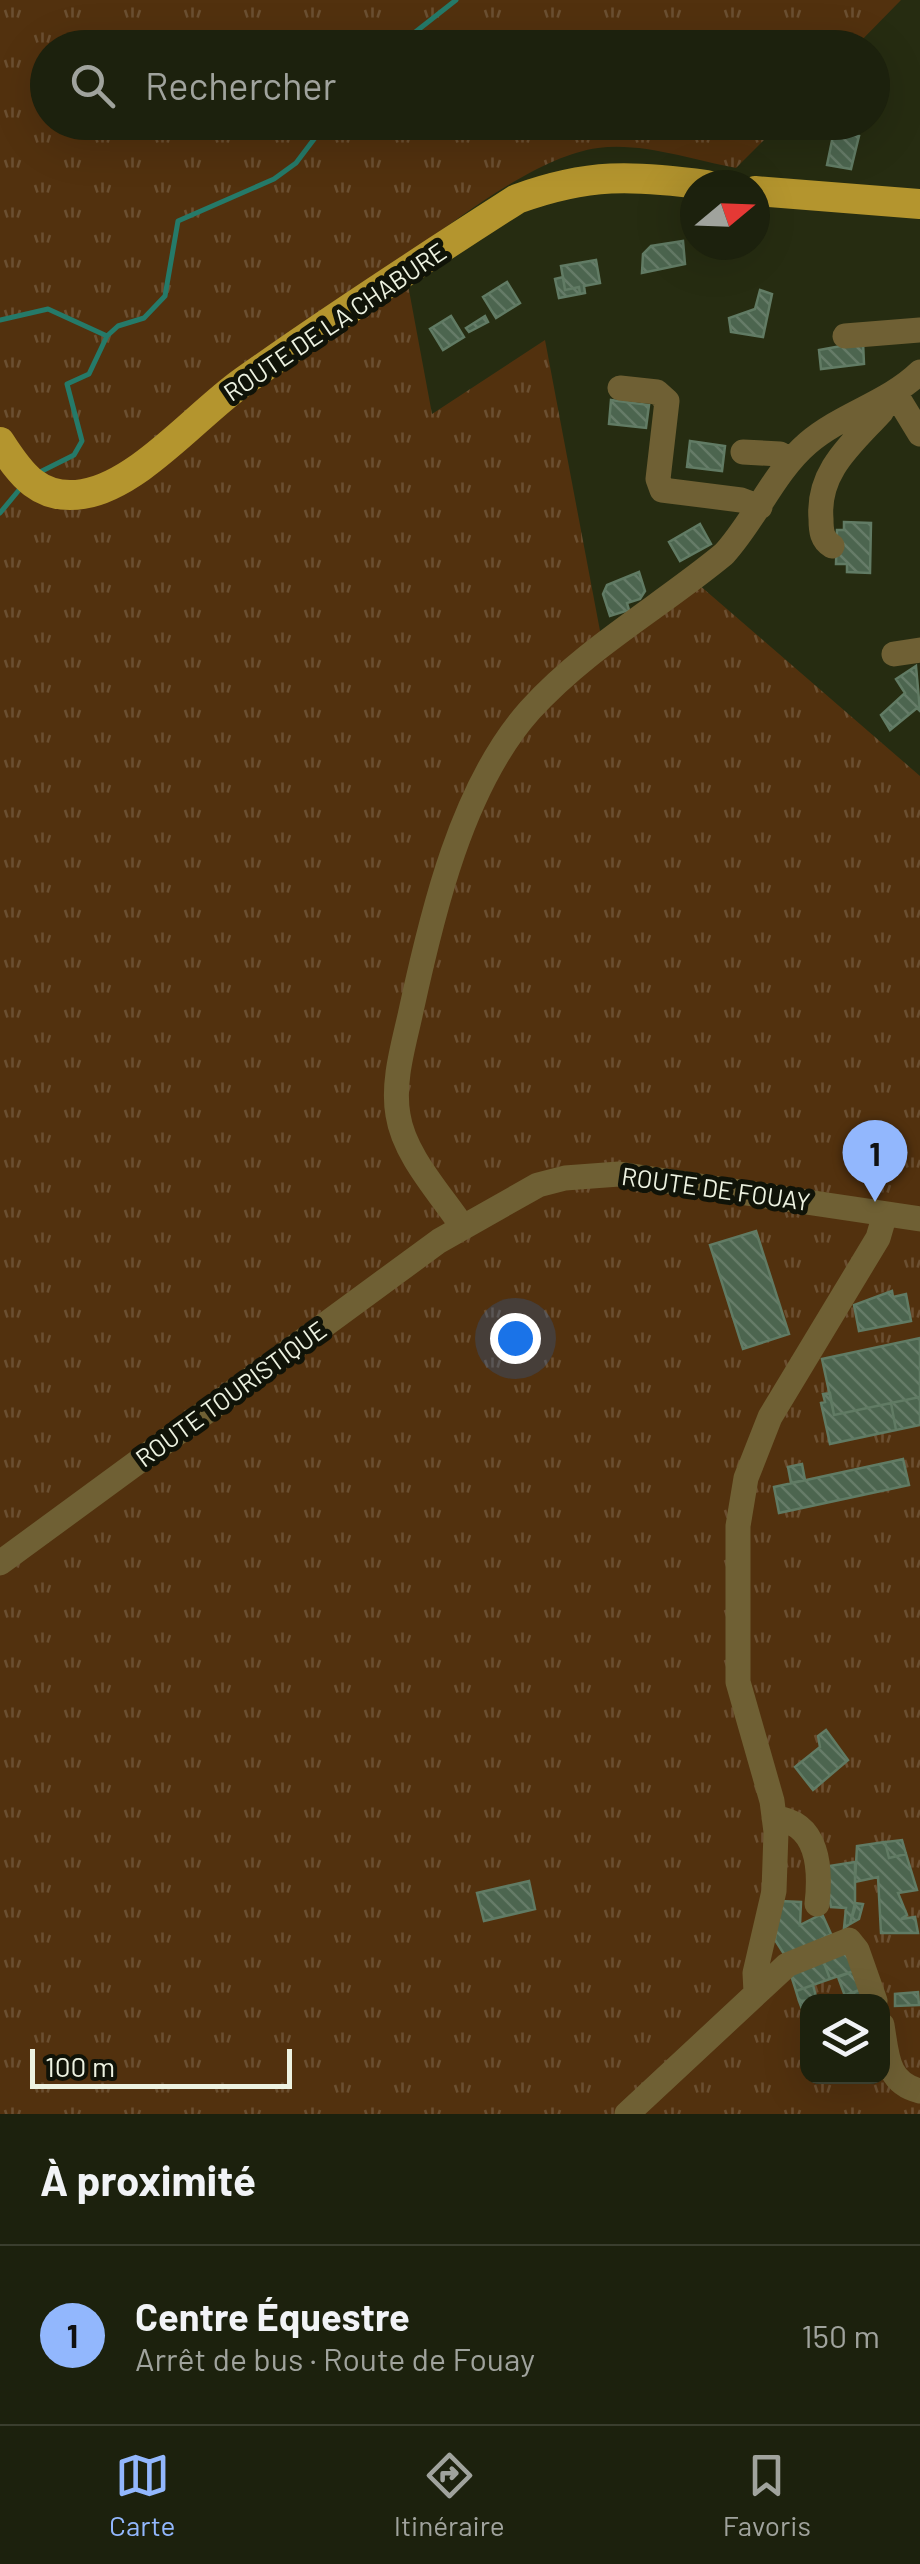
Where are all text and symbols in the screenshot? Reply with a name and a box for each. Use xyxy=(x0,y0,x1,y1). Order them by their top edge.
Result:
search box xyxy=(30,30,890,140)
icon: search xyxy=(65,58,120,113)
text: Rechercher xyxy=(145,62,336,108)
north arrow xyxy=(680,170,770,260)
street label: ROUTE DE LA CHABURE xyxy=(218,236,451,407)
pin: 1 xyxy=(842,1120,908,1202)
street label: ROUTE DE FOUAY xyxy=(620,1160,812,1216)
your location xyxy=(490,1313,541,1364)
street label: ROUTE TOURISTIQUE xyxy=(129,1314,332,1472)
map controls xyxy=(800,1994,890,2084)
button: layers xyxy=(800,1994,890,2084)
scale bar xyxy=(30,2044,292,2088)
text: 100 m xyxy=(45,2049,115,2083)
text: À proximité xyxy=(40,2154,256,2204)
text: Centre Équestre xyxy=(135,2293,410,2339)
text: 1 xyxy=(67,2316,78,2354)
text: 150 m xyxy=(801,2316,880,2354)
text: Arrêt de bus · Route de Fouay xyxy=(135,2339,535,2377)
tab: Carte xyxy=(109,2448,175,2542)
tab: Itinéraire xyxy=(394,2448,505,2542)
tab: Favoris xyxy=(723,2448,811,2542)

